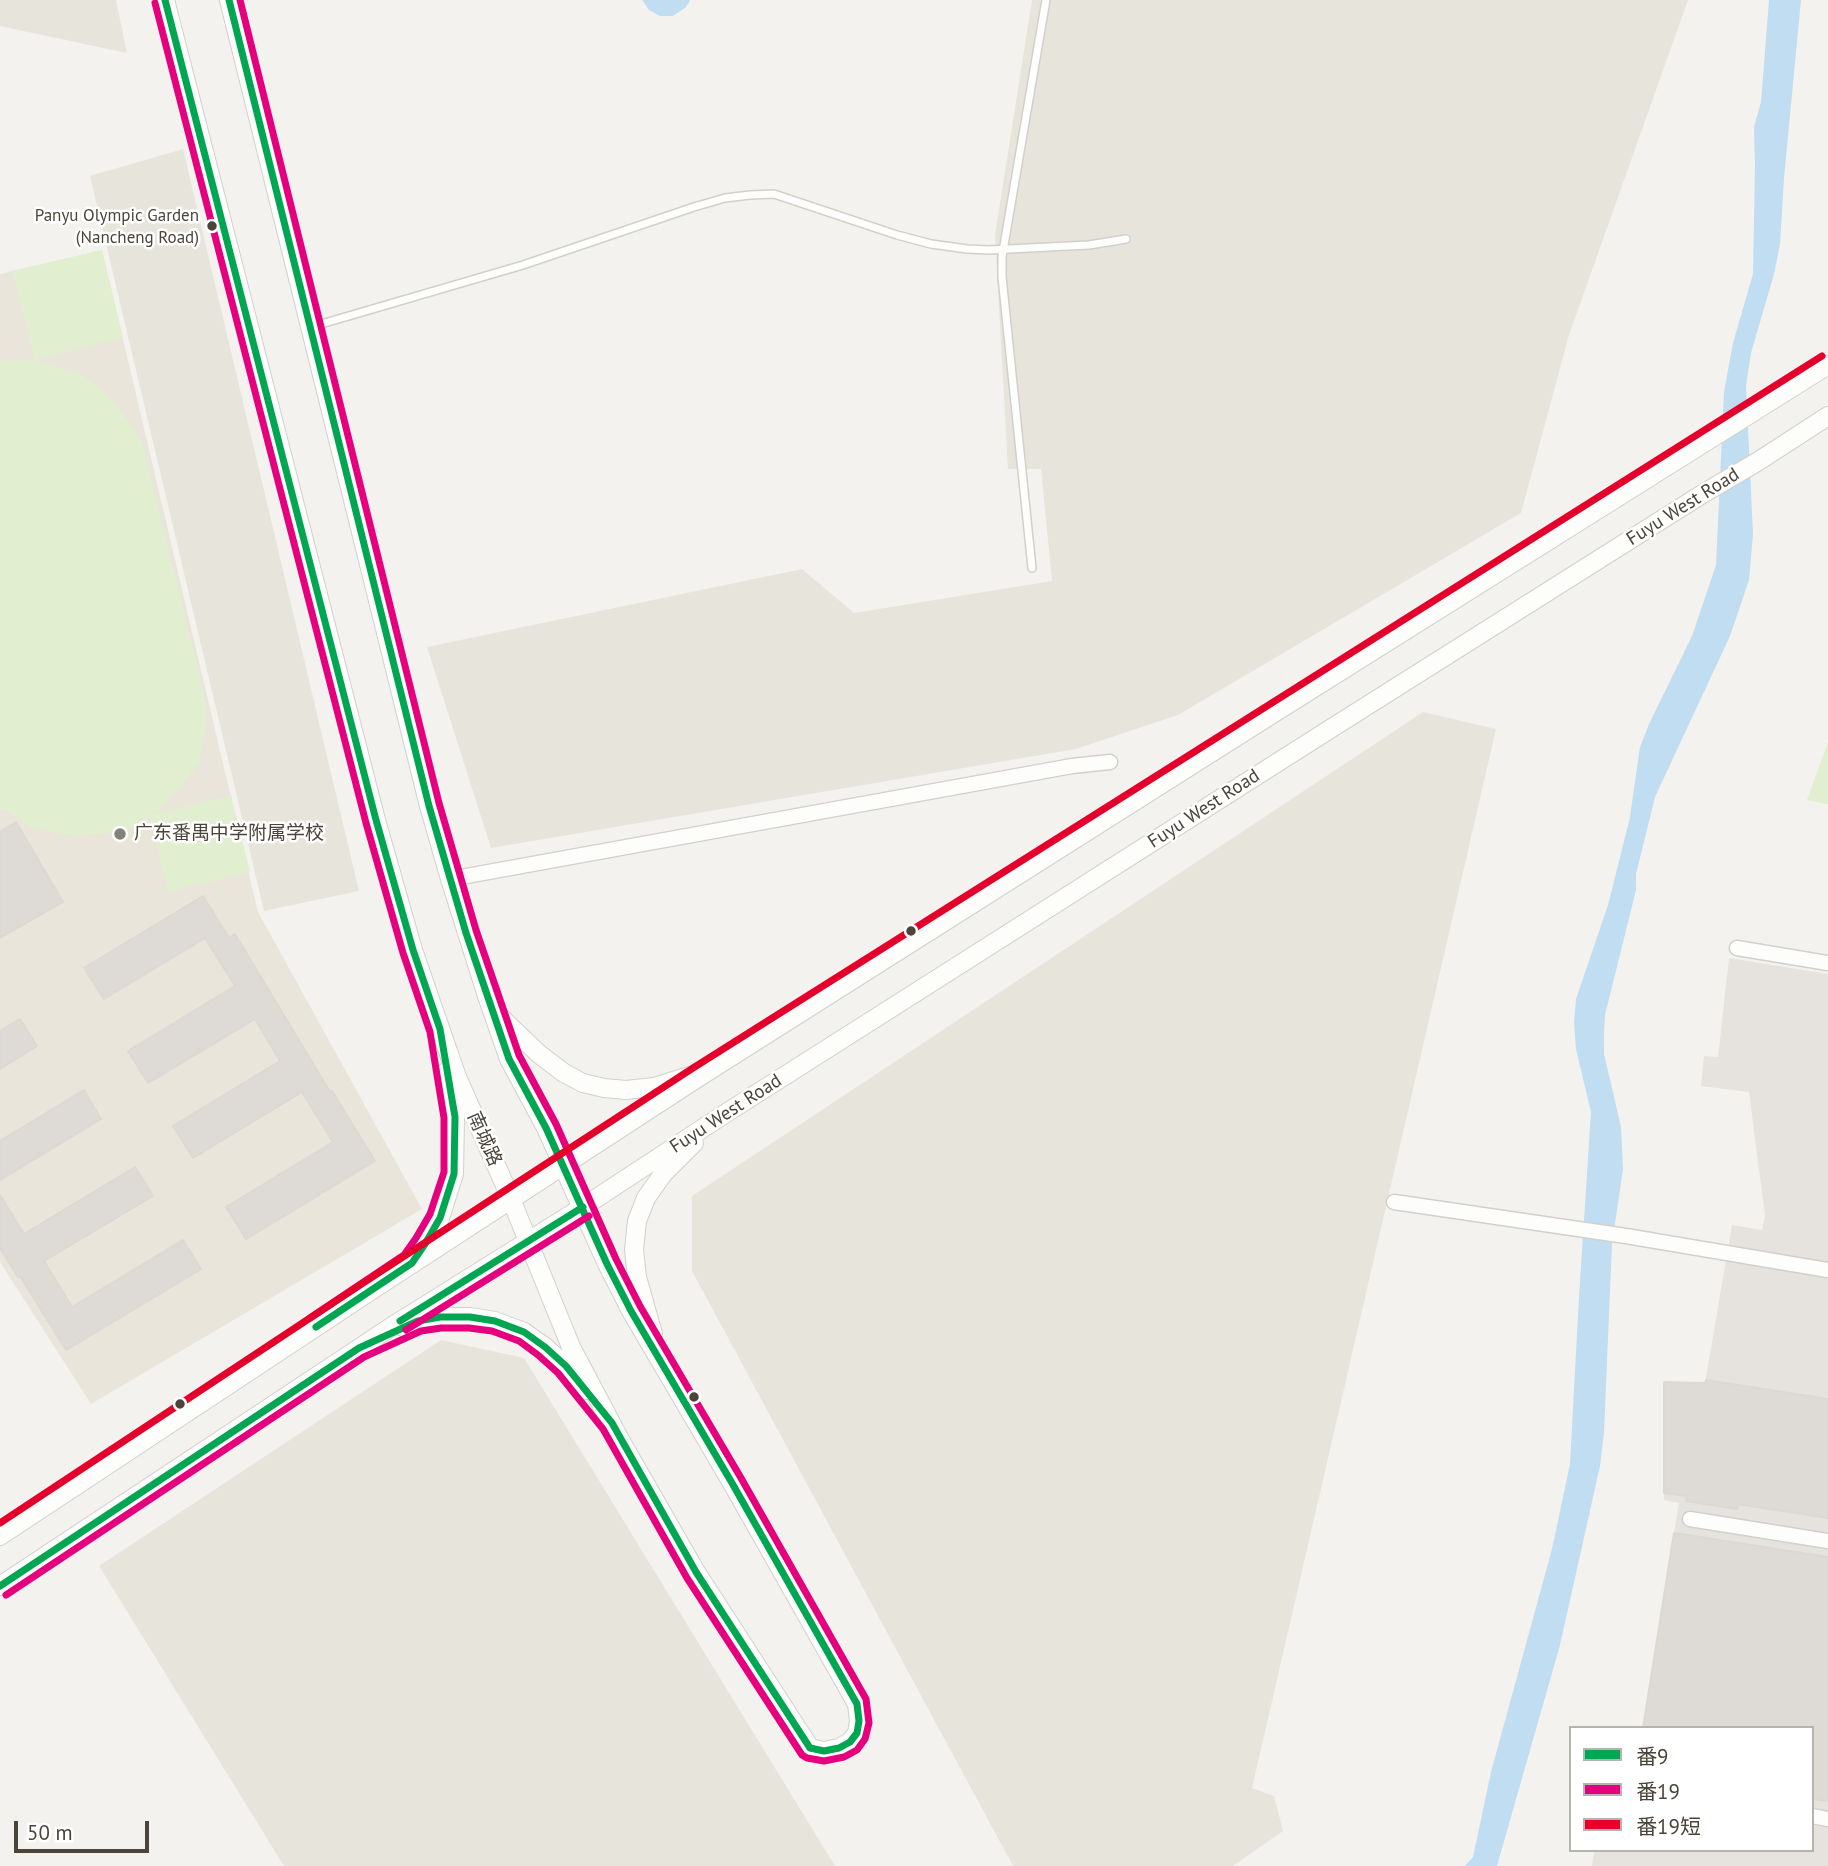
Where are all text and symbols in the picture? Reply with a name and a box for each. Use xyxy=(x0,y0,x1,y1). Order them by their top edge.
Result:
place label: Panyu Olympic Garden (Nancheng Road) xyxy=(35,206,199,246)
marker: Panyu Olympic Garden (Nancheng Road) xyxy=(205,219,219,233)
street label: Fuyu West Road xyxy=(1622,463,1744,551)
street label: Fuyu West Road xyxy=(1144,764,1264,854)
place label: 广东番禺中学附属学校 xyxy=(134,823,324,845)
marker: 广东番禺中学附属学校 xyxy=(112,826,128,842)
unlabelled marker xyxy=(904,924,918,938)
street label: Fuyu West Road xyxy=(666,1069,786,1159)
street label: 南城路 xyxy=(462,1108,506,1170)
unlabelled marker xyxy=(687,1390,701,1404)
unlabelled marker xyxy=(173,1397,187,1411)
legend xyxy=(1569,1726,1814,1852)
text: 番9 xyxy=(1636,1743,1668,1770)
text: 番19 xyxy=(1636,1778,1680,1805)
scale bar xyxy=(18,1806,152,1850)
text: 番19短 xyxy=(1636,1813,1701,1840)
text: 50 m xyxy=(27,1819,73,1846)

